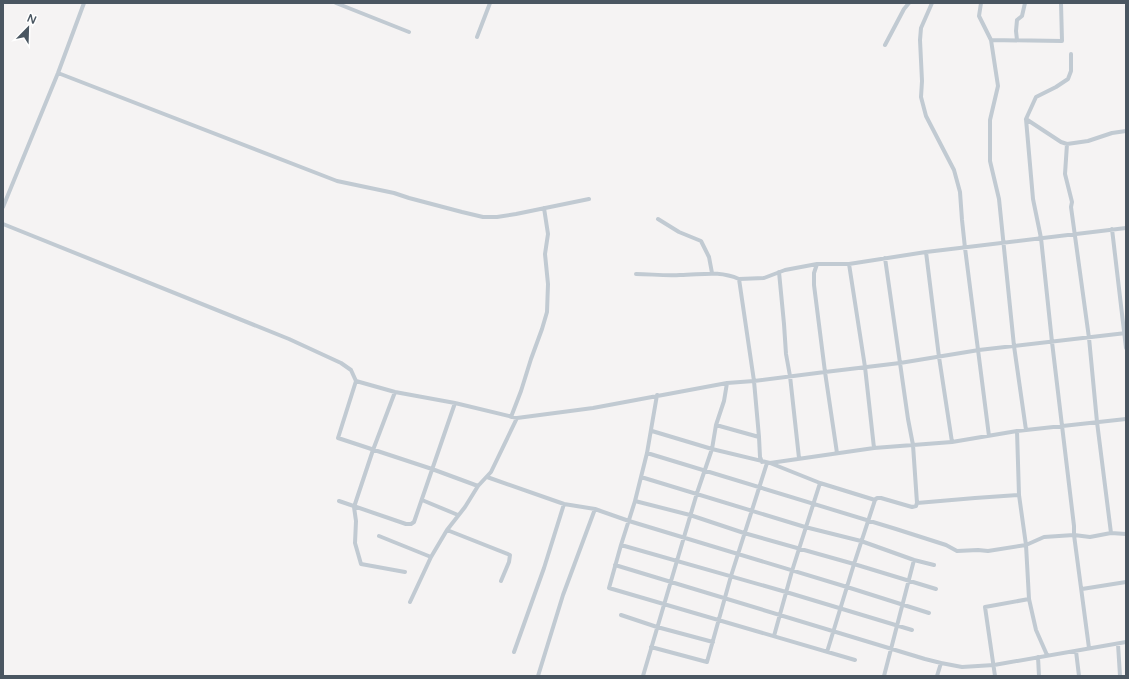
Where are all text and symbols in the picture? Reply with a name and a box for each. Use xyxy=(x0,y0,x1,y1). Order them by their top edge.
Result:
north arrow xyxy=(8,8,48,48)
text: N xyxy=(25,12,38,27)

